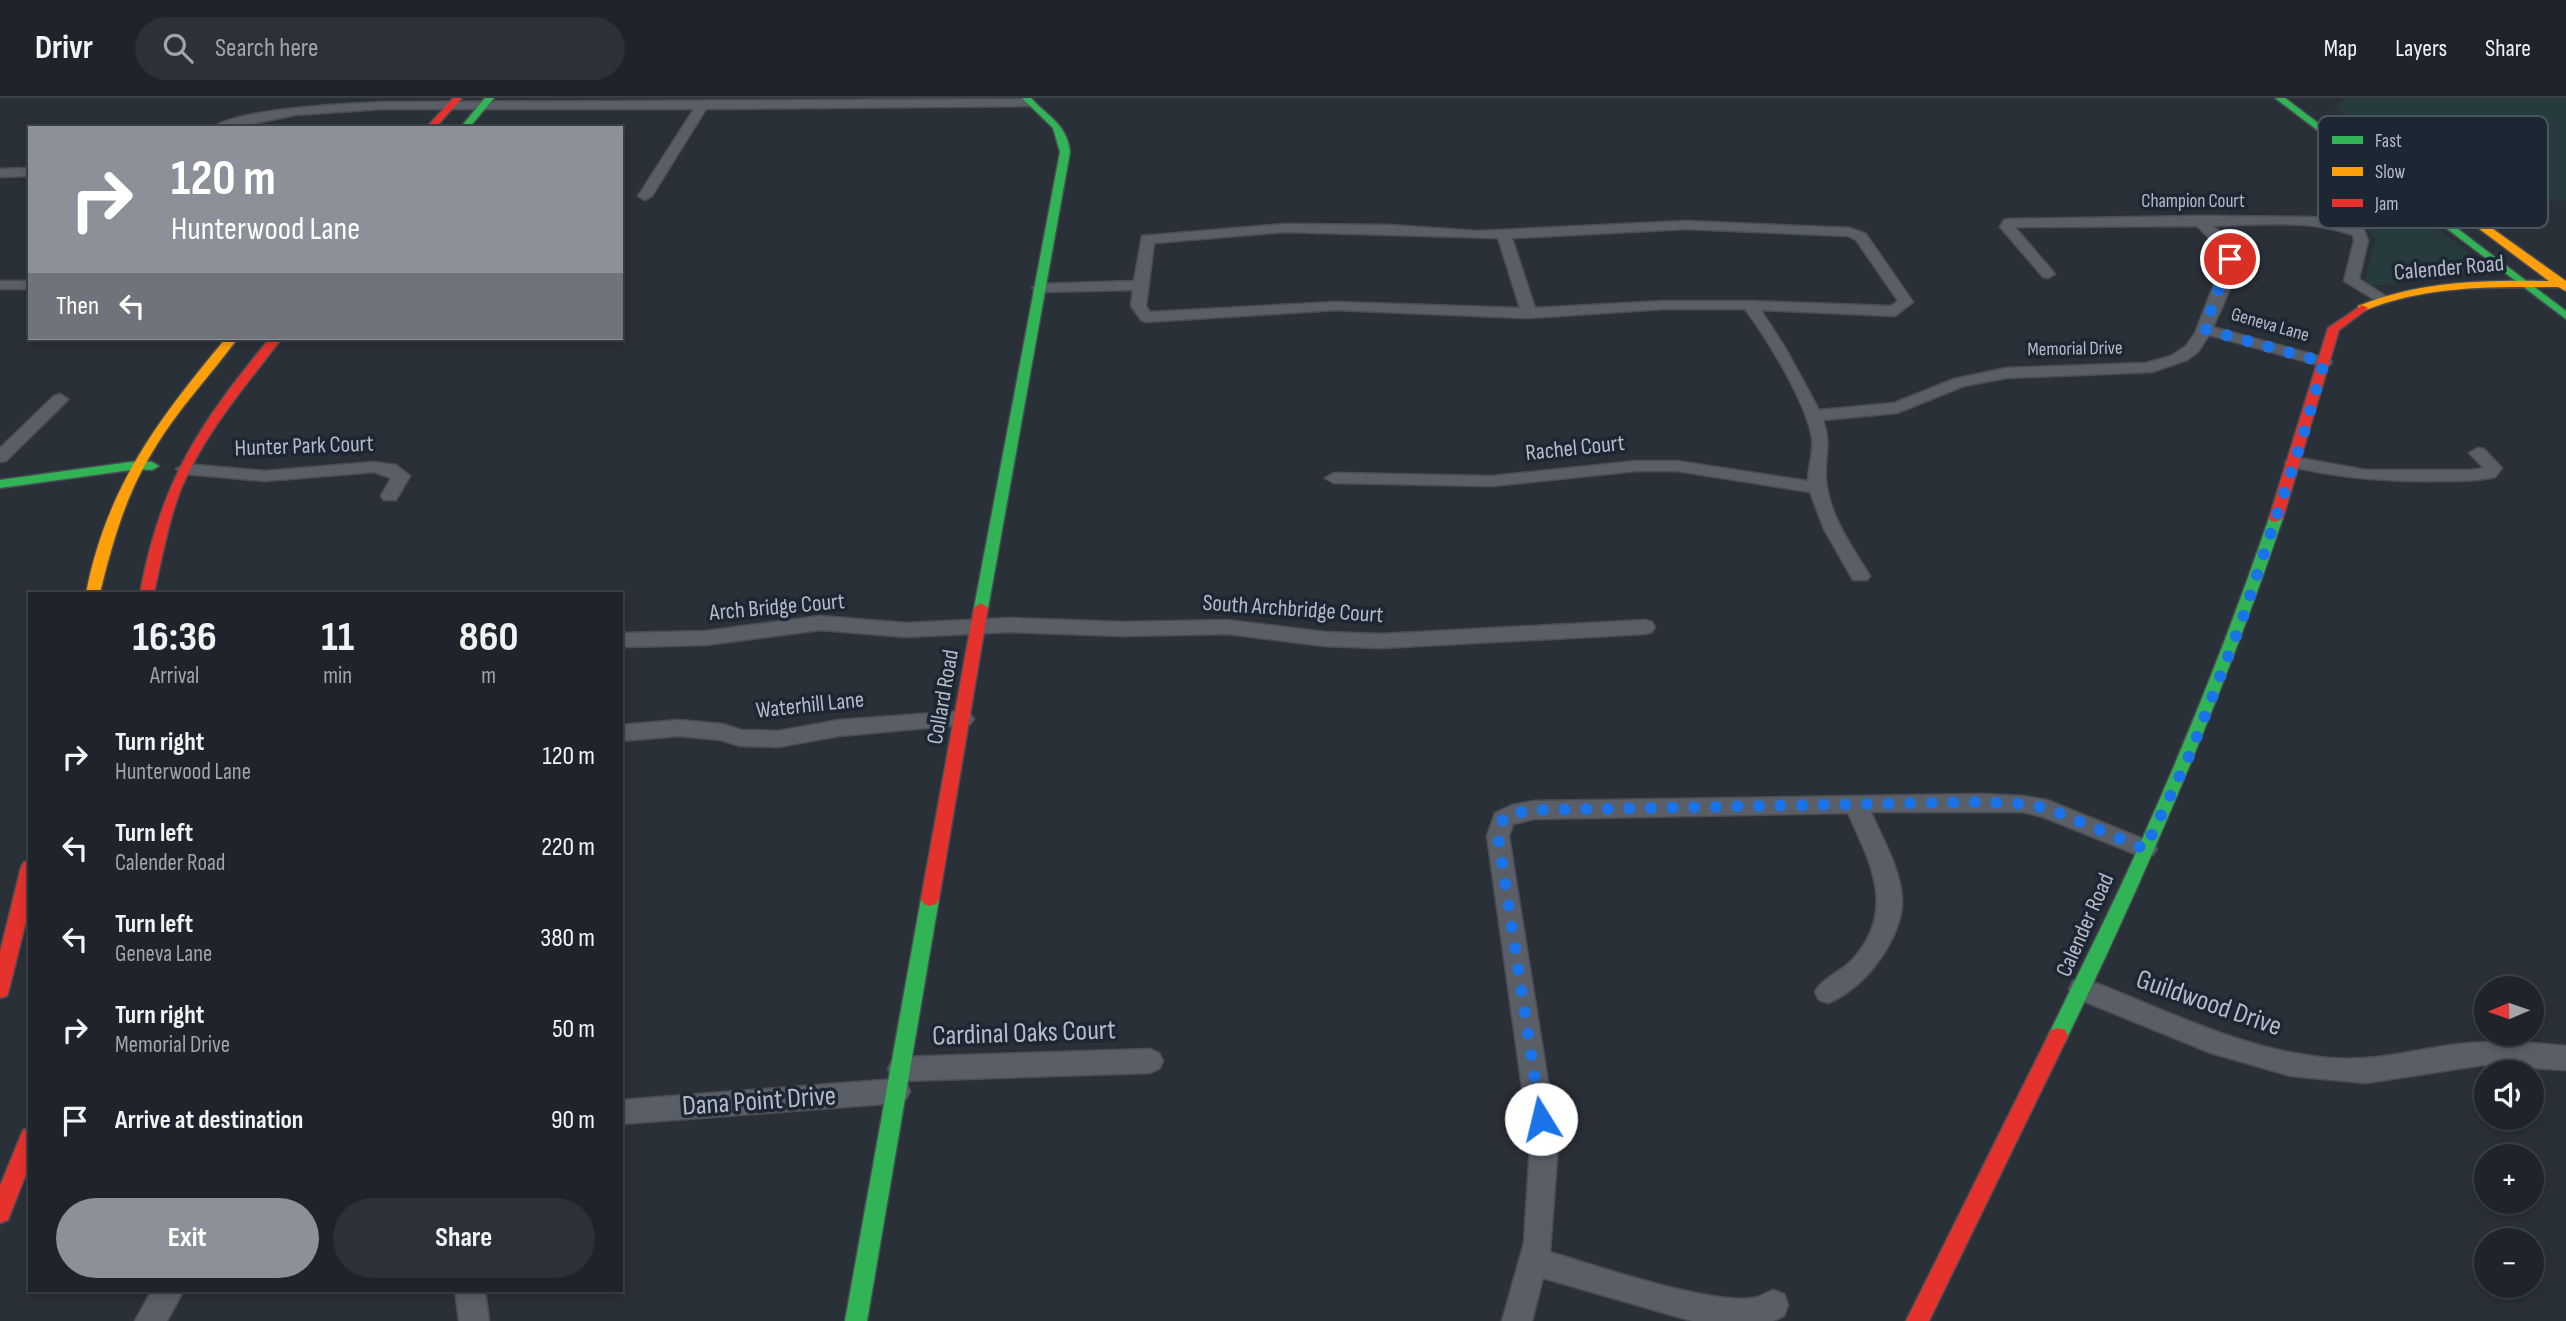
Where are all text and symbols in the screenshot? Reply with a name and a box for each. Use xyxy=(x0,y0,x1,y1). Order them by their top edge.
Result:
search box xyxy=(135,17,625,80)
text: Drivr xyxy=(35,28,93,68)
icon: search xyxy=(159,29,197,67)
text: Search here xyxy=(215,33,318,64)
text: Map xyxy=(2324,34,2357,63)
text: Layers xyxy=(2395,34,2447,63)
text: Share xyxy=(2485,34,2531,63)
legend xyxy=(2318,116,2548,228)
text: Fast xyxy=(2375,130,2402,153)
text: 120 m xyxy=(171,150,276,209)
icon: right xyxy=(56,154,147,245)
text: Slow xyxy=(2375,161,2405,184)
street label: Champion Court xyxy=(2141,190,2245,213)
text: Jam xyxy=(2374,193,2398,216)
text: Hunterwood Lane xyxy=(171,210,360,249)
pin xyxy=(2200,229,2260,289)
icon: arrive xyxy=(2211,240,2249,278)
street label: Calender Road xyxy=(2393,249,2505,287)
icon: left xyxy=(113,287,151,325)
text: Then xyxy=(56,291,99,322)
street label: Geneva Lane xyxy=(2228,303,2312,347)
street label: Memorial Drive xyxy=(2027,337,2123,361)
street label: Rachel Court xyxy=(1524,429,1626,467)
street label: Hunter Park Court xyxy=(234,430,374,462)
street label: Arch Bridge Court xyxy=(707,587,846,627)
street label: South Archbridge Court xyxy=(1202,589,1384,629)
text: 16:36 xyxy=(133,612,217,663)
text: 11 xyxy=(321,612,354,663)
text: 860 xyxy=(459,612,518,663)
street label: Collard Road xyxy=(921,647,965,747)
text: Arrival xyxy=(150,662,199,690)
text: min xyxy=(323,662,352,690)
text: m xyxy=(481,662,496,690)
street label: Waterhill Lane xyxy=(754,685,866,725)
text: Turn right xyxy=(115,727,204,758)
icon: right xyxy=(56,738,94,776)
text: 120 m xyxy=(542,741,595,772)
text: Hunterwood Lane xyxy=(115,758,251,786)
text: Turn left xyxy=(115,818,193,849)
icon: left xyxy=(56,829,94,867)
text: 220 m xyxy=(541,832,595,863)
text: Calender Road xyxy=(115,849,225,877)
street label: Calender Road xyxy=(2050,869,2120,981)
text: Turn left xyxy=(115,909,193,940)
icon: left xyxy=(56,920,94,958)
text: 380 m xyxy=(540,923,595,954)
text: Geneva Lane xyxy=(115,940,212,968)
street label: Guildwood Drive xyxy=(2132,963,2286,1043)
north arrow xyxy=(2474,976,2544,1046)
map controls xyxy=(2474,976,2544,1298)
text: Turn right xyxy=(115,1000,204,1031)
icon: right xyxy=(56,1011,94,1049)
street label: Cardinal Oaks Court xyxy=(932,1013,1116,1053)
text: 50 m xyxy=(552,1014,595,1045)
text: Memorial Drive xyxy=(115,1031,230,1059)
button: sound xyxy=(2474,1060,2544,1130)
street label: Dana Point Drive xyxy=(681,1079,837,1123)
position arrow xyxy=(1504,1082,1578,1156)
icon: arrive xyxy=(56,1102,94,1140)
text: Arrive at destination xyxy=(115,1105,303,1136)
text: 90 m xyxy=(551,1105,595,1136)
button: + xyxy=(2474,1144,2544,1214)
button: Exit xyxy=(56,1198,319,1278)
button: Share xyxy=(333,1198,595,1278)
button: − xyxy=(2474,1228,2544,1298)

